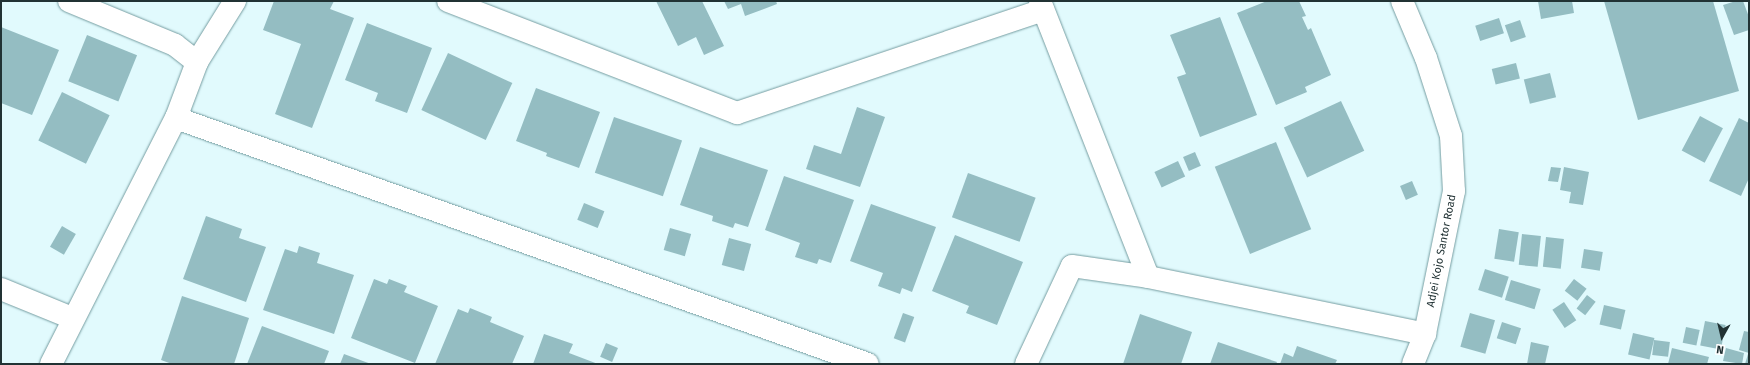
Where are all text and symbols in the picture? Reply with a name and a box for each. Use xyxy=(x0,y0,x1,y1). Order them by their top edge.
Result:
street label: Adjei Kojo Santor Road xyxy=(1425,194,1459,308)
north arrow xyxy=(1702,317,1742,357)
text: N xyxy=(1716,342,1725,356)

